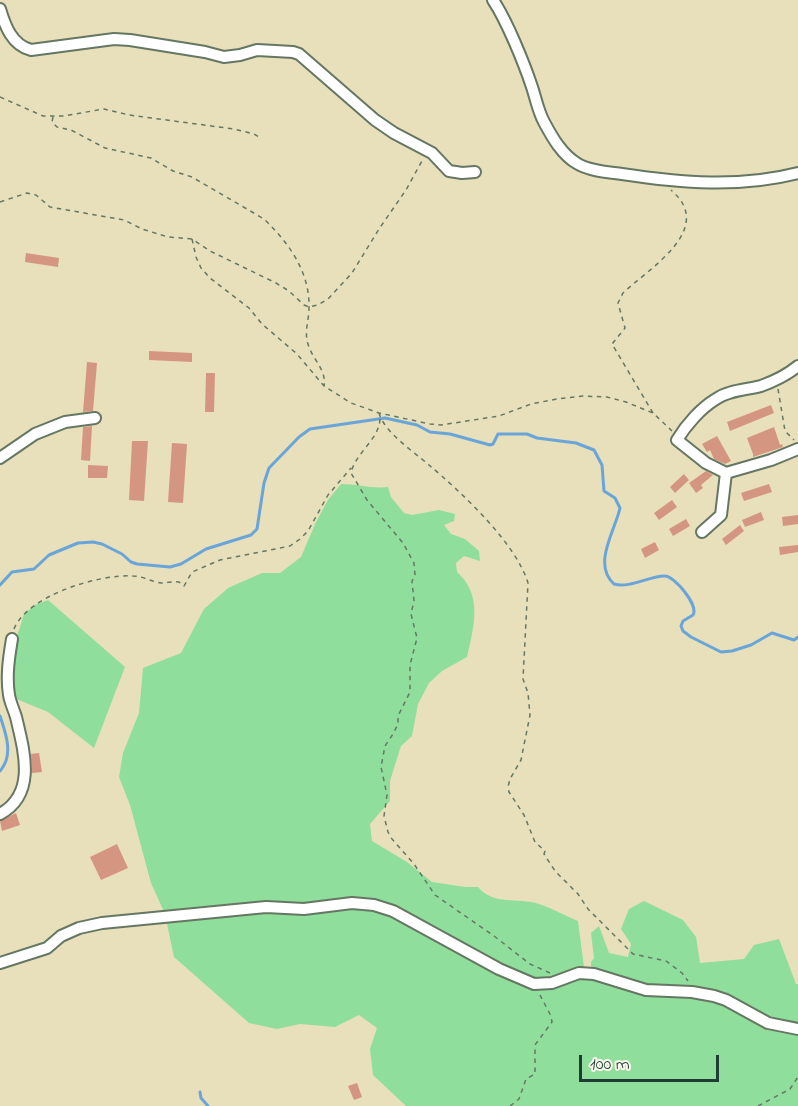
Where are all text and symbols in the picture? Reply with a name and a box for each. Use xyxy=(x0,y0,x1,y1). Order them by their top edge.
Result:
scale bar xyxy=(582,1043,722,1081)
text: 100 m xyxy=(590,1052,630,1078)

